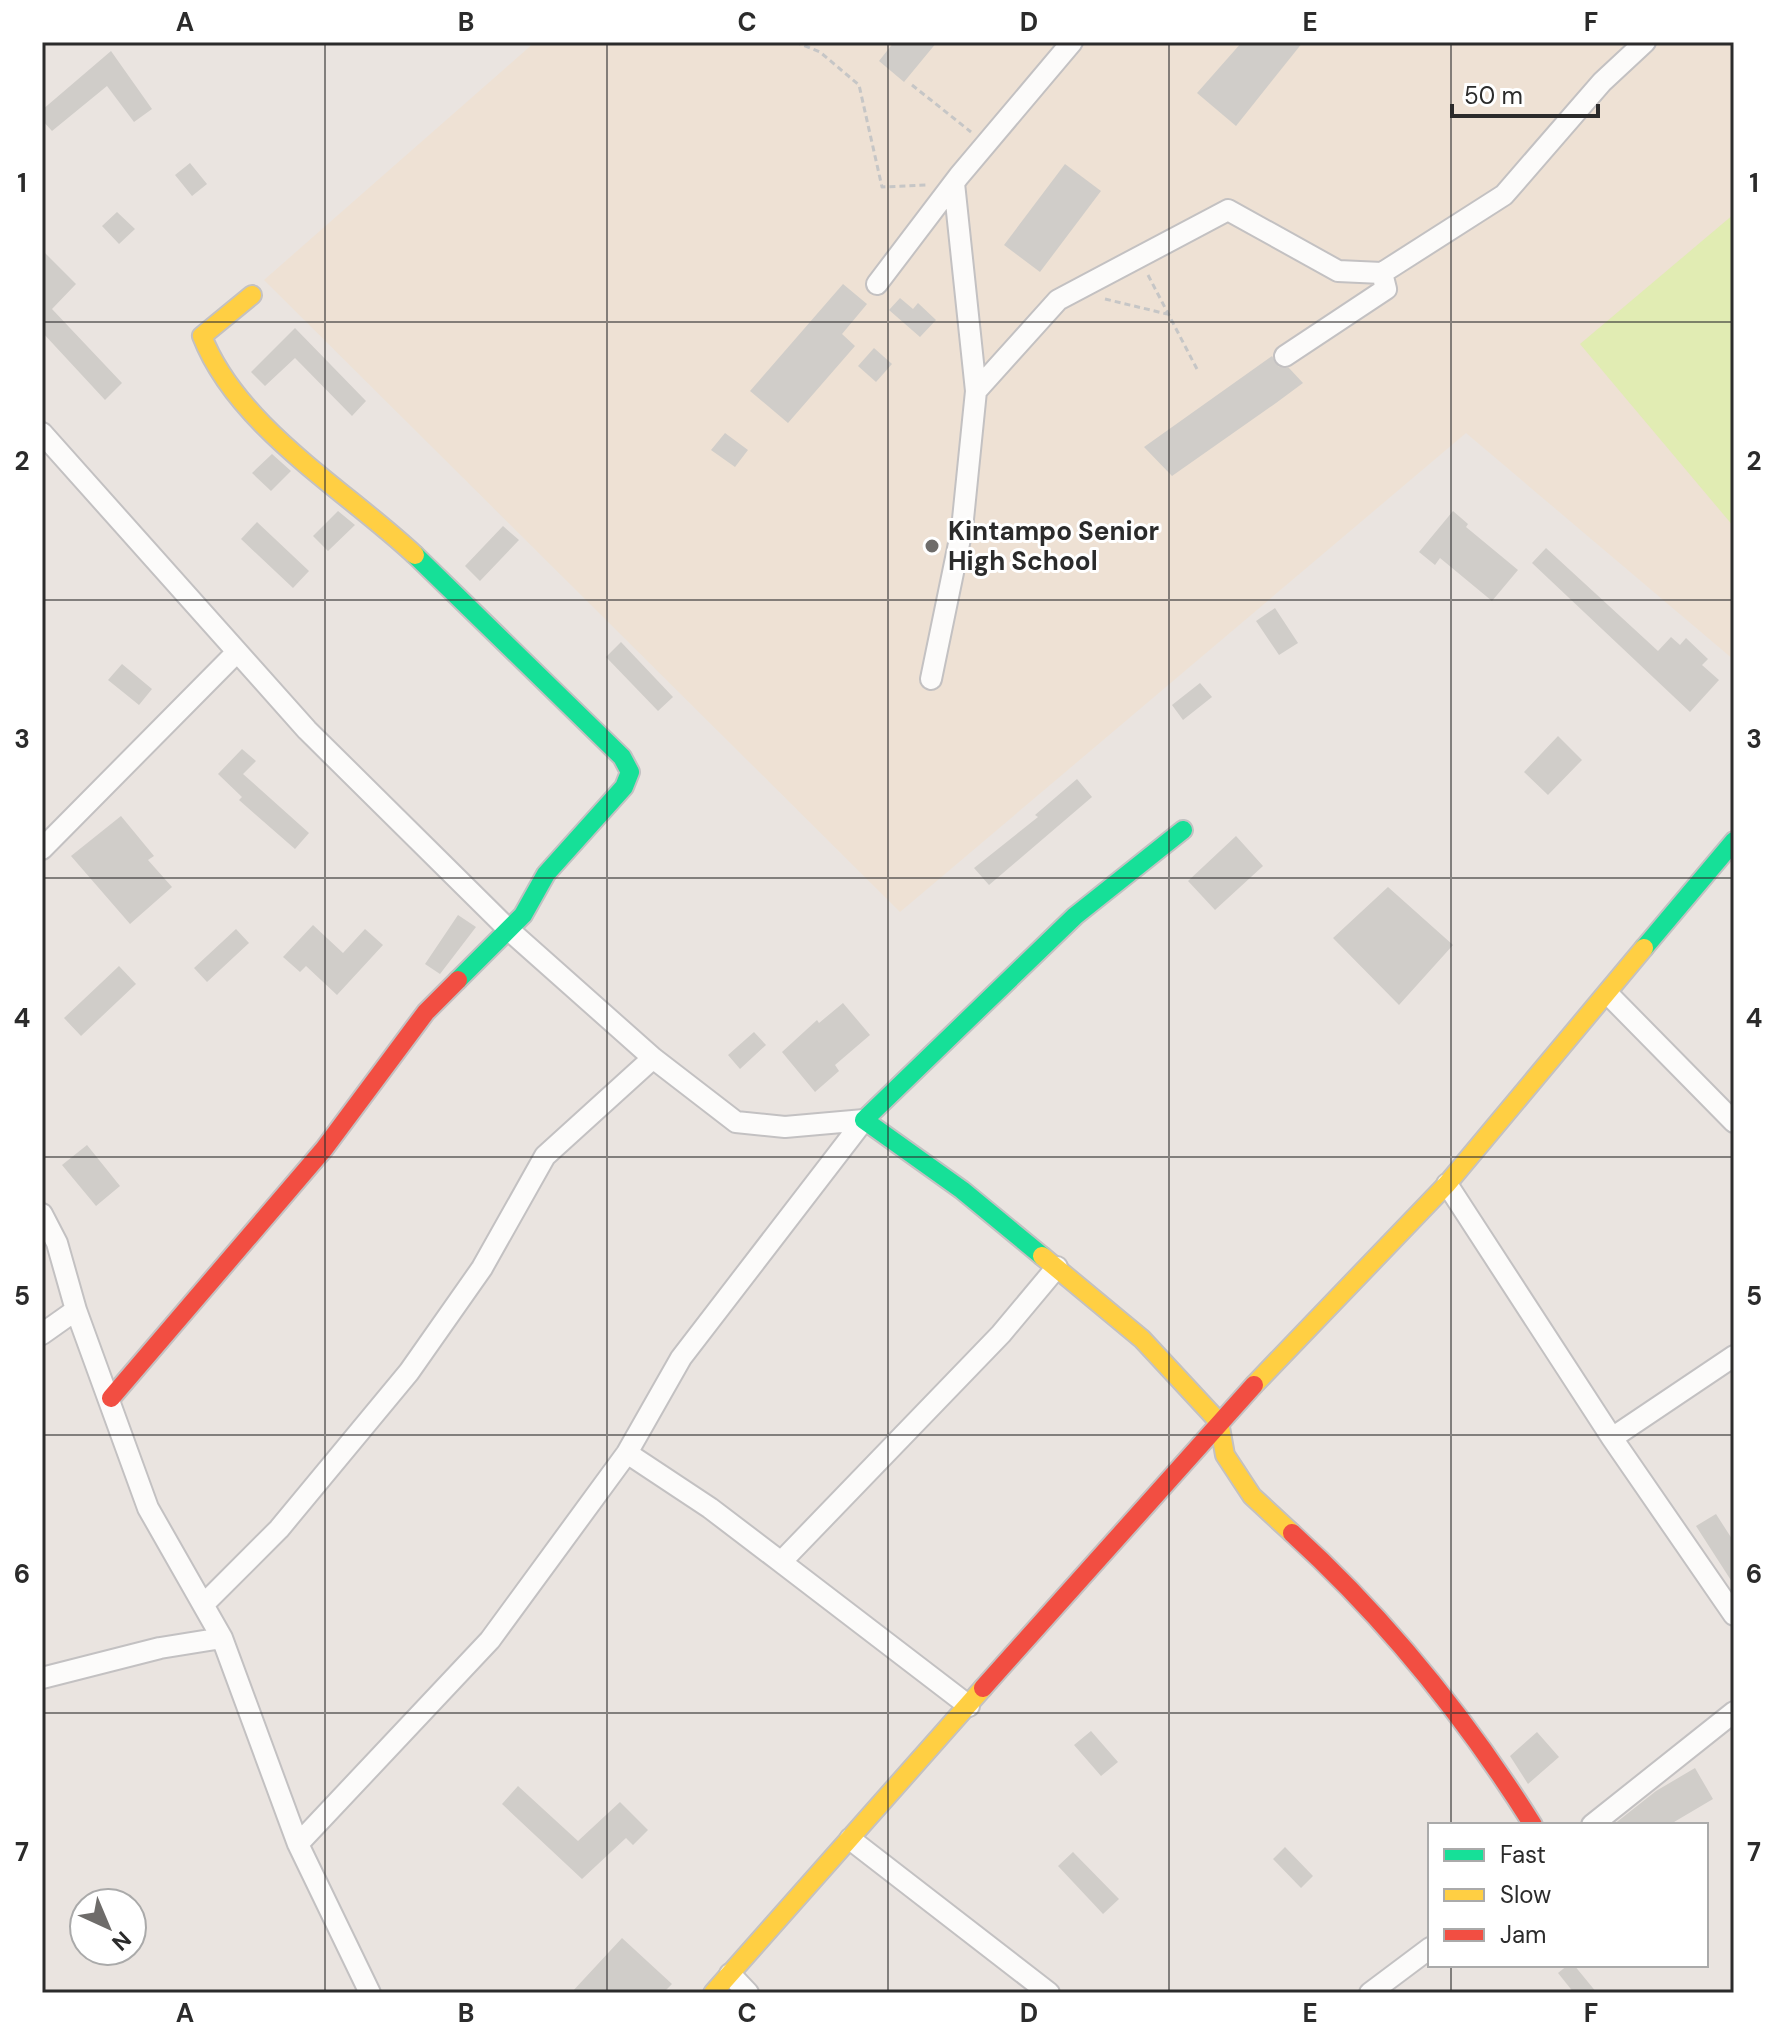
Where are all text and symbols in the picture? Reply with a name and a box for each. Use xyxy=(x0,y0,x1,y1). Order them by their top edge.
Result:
text: A xyxy=(176,5,194,39)
text: B xyxy=(458,5,474,39)
text: C xyxy=(737,5,757,39)
text: D xyxy=(1020,5,1038,39)
text: E xyxy=(1302,5,1318,39)
text: F xyxy=(1584,5,1598,39)
scale bar xyxy=(1452,68,1598,118)
text: 50 m xyxy=(1464,80,1523,111)
text: 1 xyxy=(17,166,27,200)
text: 1 xyxy=(1749,166,1759,200)
text: 2 xyxy=(14,444,30,478)
text: 2 xyxy=(1746,444,1762,478)
place label: Kintampo Senior High School xyxy=(948,514,1159,578)
marker: Kintampo Senior High School xyxy=(923,537,941,555)
text: 3 xyxy=(14,722,30,756)
text: 3 xyxy=(1746,722,1762,756)
text: 4 xyxy=(14,1001,30,1035)
text: 4 xyxy=(1746,1001,1762,1035)
text: 5 xyxy=(14,1279,30,1313)
text: 5 xyxy=(1746,1279,1762,1313)
text: 6 xyxy=(14,1557,30,1591)
text: 6 xyxy=(1746,1557,1762,1591)
legend xyxy=(1428,1823,1708,1967)
text: 7 xyxy=(15,1835,29,1869)
text: 7 xyxy=(1747,1835,1761,1869)
text: Fast xyxy=(1500,1839,1546,1870)
text: Slow xyxy=(1500,1879,1551,1910)
north arrow xyxy=(68,1887,148,1967)
text: Jam xyxy=(1500,1919,1546,1950)
text: N xyxy=(106,1925,137,1957)
text: A xyxy=(176,1996,194,2030)
text: B xyxy=(458,1996,474,2030)
text: C xyxy=(737,1996,757,2030)
text: D xyxy=(1020,1996,1038,2030)
text: E xyxy=(1302,1996,1318,2030)
text: F xyxy=(1584,1996,1598,2030)

